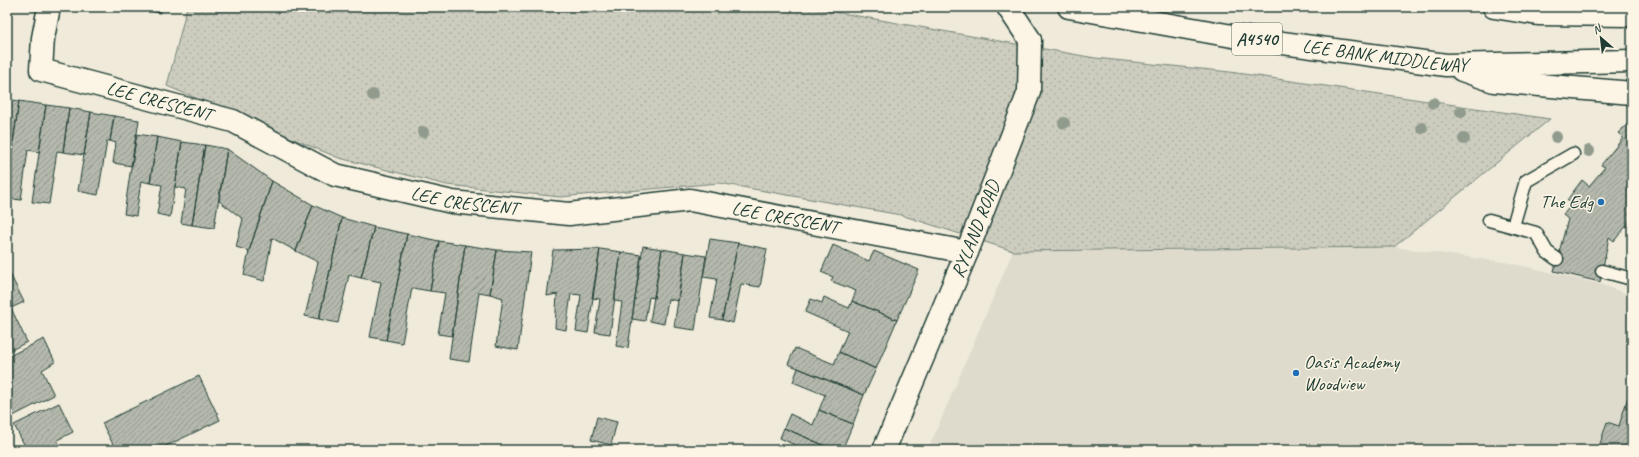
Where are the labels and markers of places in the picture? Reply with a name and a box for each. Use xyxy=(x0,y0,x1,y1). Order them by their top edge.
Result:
place label: The Edg xyxy=(1540,190,1594,214)
marker: The Edg xyxy=(1596,197,1606,207)
place label: Oasis Academy Woodview xyxy=(1304,350,1401,396)
marker: Oasis Academy Woodview xyxy=(1291,368,1301,378)

